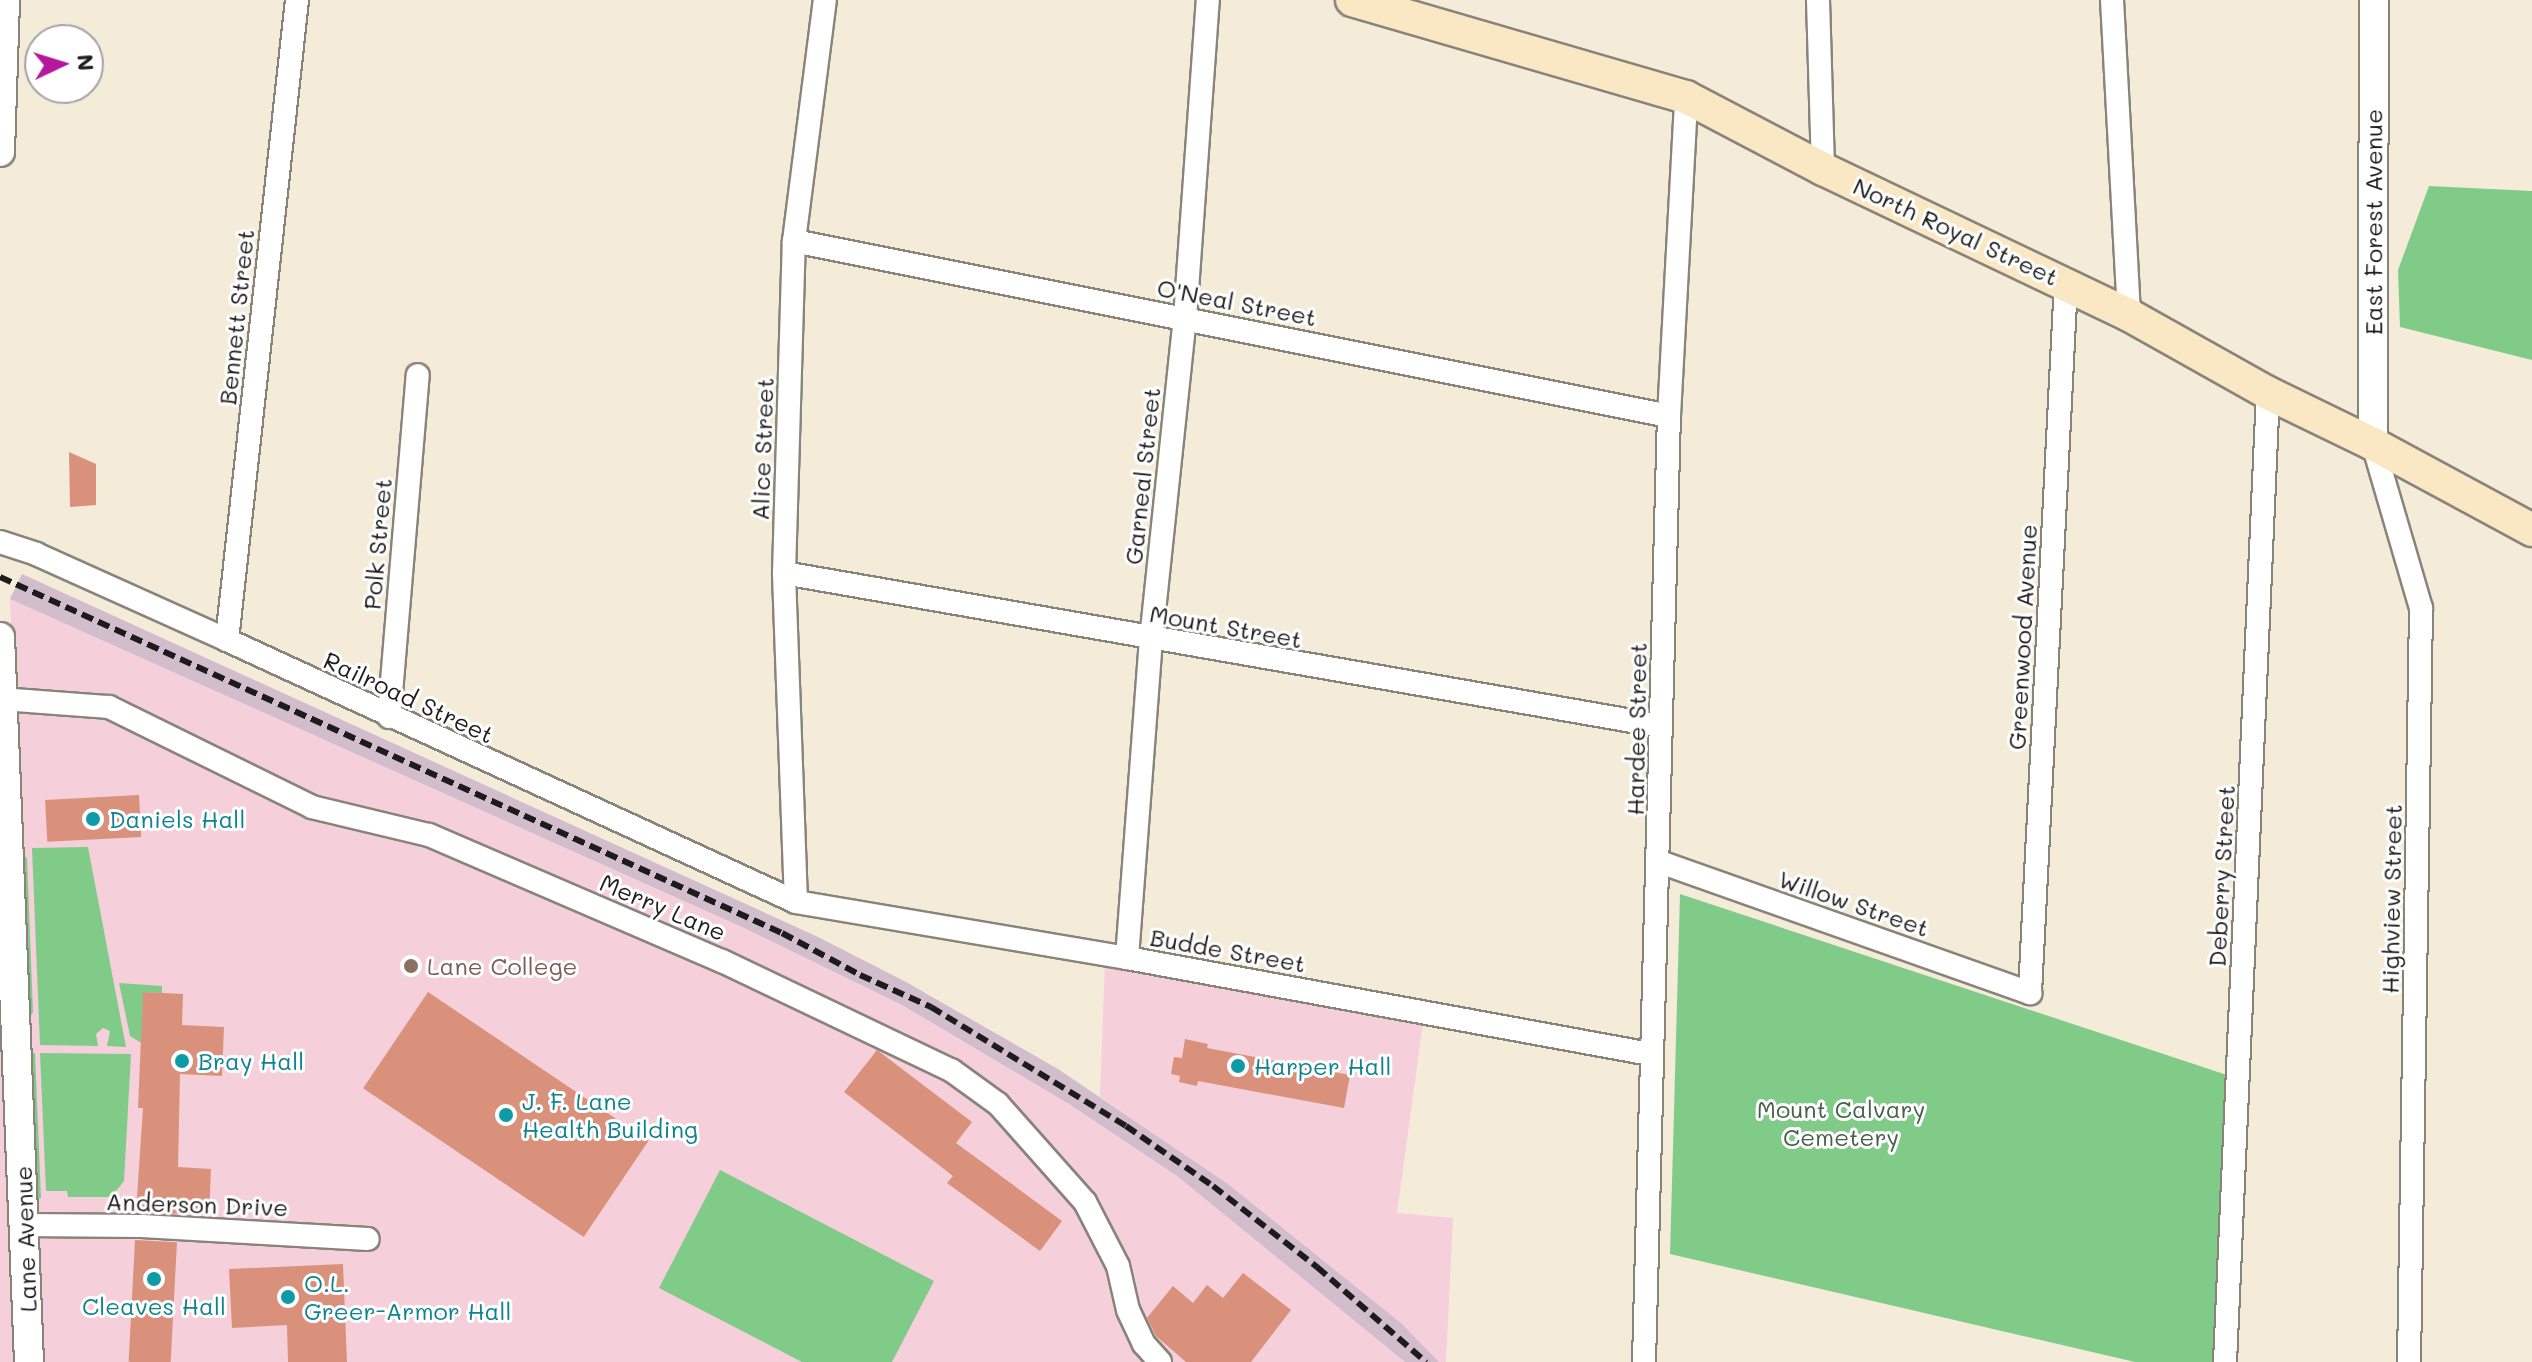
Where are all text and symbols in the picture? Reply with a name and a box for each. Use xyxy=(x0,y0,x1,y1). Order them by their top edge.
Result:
north arrow xyxy=(24,24,104,104)
text: N xyxy=(71,53,101,72)
street label: East Forest Avenue xyxy=(2359,109,2387,335)
street label: North Royal Street xyxy=(1849,171,2063,291)
street label: Bennett Street xyxy=(212,228,260,406)
street label: O'Neal Street xyxy=(1155,272,1319,332)
street label: Alice Street xyxy=(745,377,779,521)
street label: Garneal Street xyxy=(1118,386,1166,566)
street label: Polk Street xyxy=(357,477,397,611)
street label: Greenwood Avenue xyxy=(2002,523,2042,751)
street label: Mount Street xyxy=(1147,598,1305,654)
street label: Hardee Street xyxy=(1620,642,1652,816)
street label: Railroad Street xyxy=(319,645,499,749)
street label: Deberry Street xyxy=(2202,784,2240,968)
street label: Highview Street xyxy=(2375,804,2407,994)
place label: Daniels Hall xyxy=(109,805,245,833)
marker: Daniels Hall xyxy=(84,810,102,828)
street label: Willow Street xyxy=(1775,864,1933,942)
street label: Merry Lane xyxy=(596,868,730,946)
street label: Budde Street xyxy=(1148,922,1308,978)
place label: Lane College xyxy=(427,952,577,980)
marker: Lane College xyxy=(402,957,420,975)
place label: Bray Hall xyxy=(198,1047,304,1075)
marker: Bray Hall xyxy=(173,1052,191,1070)
place label: Harper Hall xyxy=(1254,1052,1392,1080)
marker: Harper Hall xyxy=(1229,1057,1247,1075)
place label: J. F. Lane Health Building xyxy=(522,1087,698,1143)
park label: Mount Calvary Cemetery xyxy=(1757,1095,1925,1151)
marker: J. F. Lane Health Building xyxy=(497,1106,515,1124)
street label: Lane Avenue xyxy=(8,1165,42,1313)
street label: Anderson Drive xyxy=(105,1186,289,1222)
place label: O.L. Greer-Armor Hall xyxy=(304,1269,512,1325)
marker: Cleaves Hall xyxy=(145,1270,163,1288)
marker: O.L. Greer-Armor Hall xyxy=(279,1288,297,1306)
place label: Cleaves Hall xyxy=(82,1292,226,1320)

